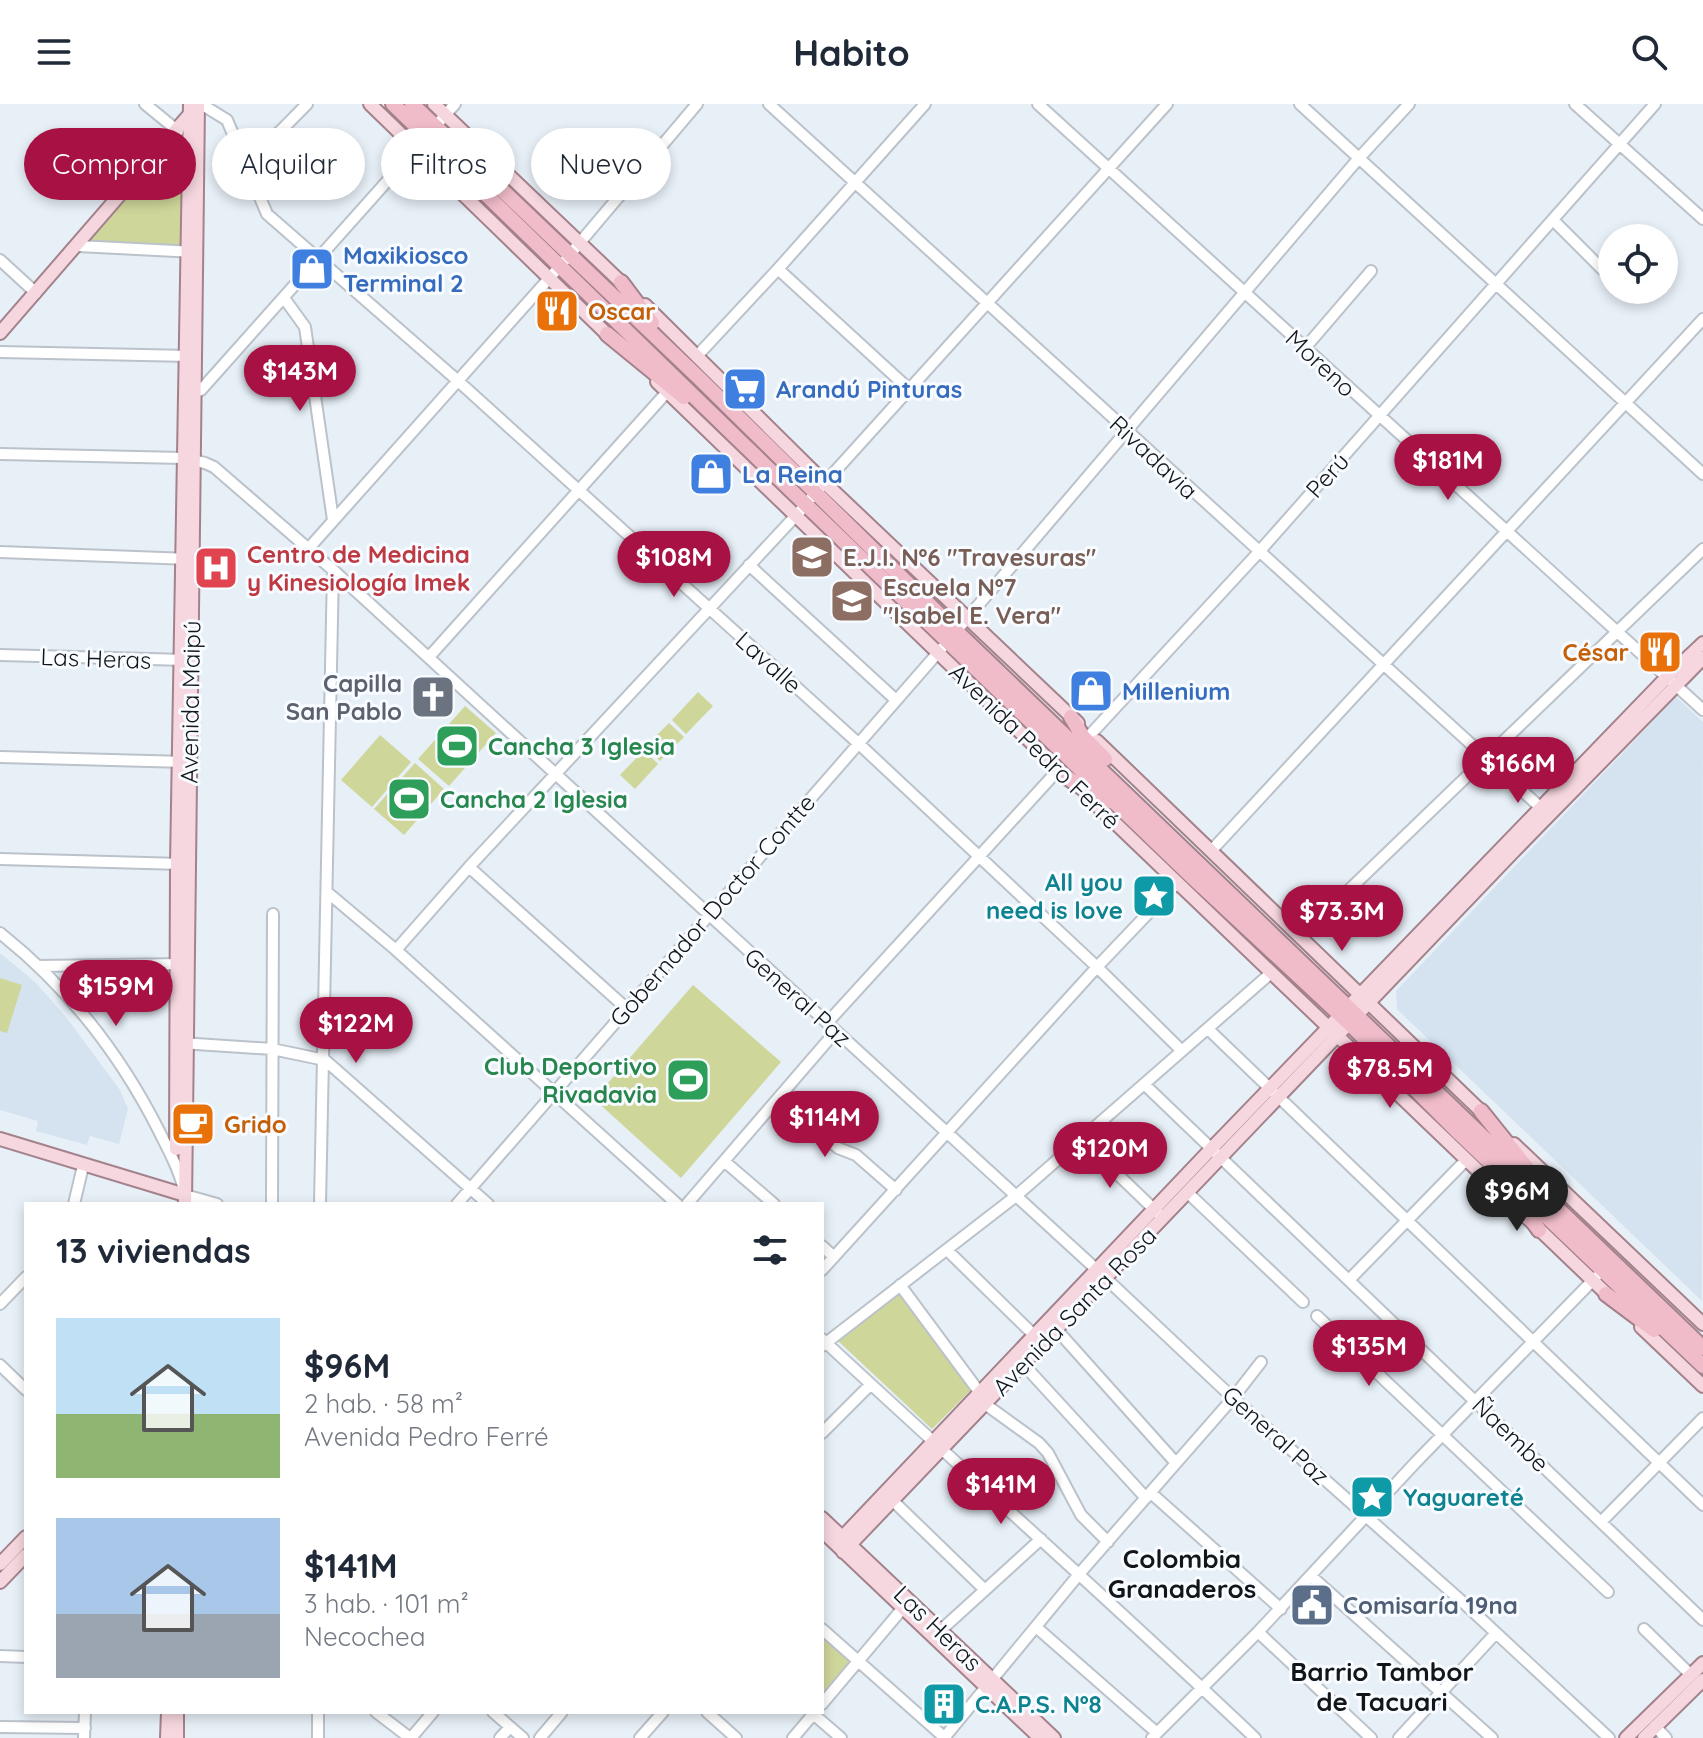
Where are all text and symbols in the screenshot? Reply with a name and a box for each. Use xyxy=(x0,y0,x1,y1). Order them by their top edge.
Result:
icon: menu xyxy=(32,30,76,74)
text: Habito xyxy=(793,30,910,75)
icon: search xyxy=(1627,30,1671,74)
chip: Comprar xyxy=(24,128,196,200)
chip: Alquilar xyxy=(212,128,365,200)
chip: Filtros xyxy=(381,128,515,200)
chip: Nuevo xyxy=(531,128,671,200)
map controls xyxy=(1598,224,1678,304)
button: locate xyxy=(1598,224,1678,304)
place label: Maxikiosco Terminal 2 xyxy=(343,240,468,298)
shop icon: Maxikiosco Terminal 2 xyxy=(288,245,336,293)
restaurant icon: Oscar xyxy=(533,287,581,335)
place label: Oscar xyxy=(588,296,656,326)
street label: Moreno xyxy=(1280,323,1362,403)
pin: $143M xyxy=(244,345,356,413)
text: $143M xyxy=(262,354,338,387)
supermarket icon: Arandú Pinturas xyxy=(721,365,769,413)
place label: Arandú Pinturas xyxy=(776,374,962,404)
street label: Rivadavia xyxy=(1104,409,1204,505)
pin: $181M xyxy=(1392,434,1504,502)
text: $181M xyxy=(1412,443,1484,476)
street label: Perú xyxy=(1299,446,1355,504)
shop icon: La Reina xyxy=(687,450,735,498)
place label: La Reina xyxy=(742,459,843,489)
pin: $108M xyxy=(618,531,730,599)
school or university icon: E.J.I. Nº6 "Travesuras" xyxy=(788,533,836,581)
place label: Centro de Medicina y Kinesiología Imek xyxy=(247,539,470,597)
text: $108M xyxy=(635,540,713,573)
place label: E.J.I. Nº6 "Travesuras" xyxy=(843,542,1096,572)
hospital icon: Centro de Medicina y Kinesiología Imek xyxy=(192,544,240,592)
place label: Escuela Nº7 "Isabel E. Vera" xyxy=(883,572,1061,630)
school or university icon: Escuela Nº7 "Isabel E. Vera" xyxy=(828,577,876,625)
street label: Avenida Maipú xyxy=(174,620,206,784)
street label: Lavalle xyxy=(730,625,808,699)
restaurant icon: César xyxy=(1636,628,1684,676)
place label: César xyxy=(1563,637,1629,667)
street label: Las Heras xyxy=(40,641,152,675)
street label: Avenida Pedro Ferré xyxy=(943,657,1127,835)
shop icon: Millenium xyxy=(1067,667,1115,715)
place label: Capilla San Pablo xyxy=(286,668,402,726)
church icon: Capilla San Pablo xyxy=(409,673,457,721)
place label: Millenium xyxy=(1122,676,1230,706)
sports icon: Cancha 3 Iglesia xyxy=(433,722,481,770)
place label: Cancha 3 Iglesia xyxy=(488,731,675,761)
pin: $166M xyxy=(1462,737,1574,805)
text: $166M xyxy=(1480,746,1556,779)
sports icon: Cancha 2 Iglesia xyxy=(385,775,433,823)
place label: Cancha 2 Iglesia xyxy=(440,784,628,814)
street label: Gobernador Doctor Contte xyxy=(603,788,821,1032)
place label: All you need is love xyxy=(986,867,1123,925)
place icon: All you need is love xyxy=(1130,872,1178,920)
pin: $73.3M xyxy=(1277,885,1407,953)
text: $73.3M xyxy=(1299,894,1385,927)
street label: General Paz xyxy=(738,941,858,1053)
pin: $159M xyxy=(60,960,172,1028)
text: $159M xyxy=(78,969,154,1002)
pin: $122M xyxy=(300,997,412,1065)
text: $122M xyxy=(318,1006,394,1039)
pin: $78.5M xyxy=(1325,1042,1455,1110)
place label: Club Deportivo Rivadavia xyxy=(484,1051,657,1109)
text: $78.5M xyxy=(1347,1051,1433,1084)
sports icon: Club Deportivo Rivadavia xyxy=(664,1056,712,1104)
pin: $114M xyxy=(769,1091,881,1159)
cafe icon: Grido xyxy=(169,1100,217,1148)
text: $114M xyxy=(789,1100,861,1133)
place label: Grido xyxy=(224,1109,287,1139)
pin: $120M xyxy=(1054,1122,1166,1190)
text: $120M xyxy=(1071,1131,1149,1164)
pin: $96M xyxy=(1470,1165,1564,1233)
text: $96M xyxy=(1484,1174,1550,1207)
street label: Avenida Santa Rosa xyxy=(986,1220,1162,1402)
icon: filters xyxy=(748,1228,792,1272)
text: 13 viviendas xyxy=(56,1229,251,1272)
pin: $135M xyxy=(1313,1320,1425,1388)
text: $135M xyxy=(1331,1329,1407,1362)
text: $96M xyxy=(304,1344,390,1387)
icon: home xyxy=(120,1350,216,1446)
street label: General Paz xyxy=(1216,1379,1336,1491)
text: 2 hab. · 58 m² xyxy=(304,1387,463,1420)
street label: Ñaembe xyxy=(1466,1390,1556,1478)
text: Avenida Pedro Ferré xyxy=(304,1420,549,1453)
pin: $141M xyxy=(945,1458,1057,1526)
text: $141M xyxy=(965,1467,1037,1500)
place icon: Yaguareté xyxy=(1348,1473,1396,1521)
place label: Yaguareté xyxy=(1403,1482,1524,1512)
district label: Colombia Granaderos xyxy=(1108,1542,1256,1605)
text: $141M xyxy=(304,1544,398,1587)
icon: home xyxy=(120,1550,216,1646)
street label: Las Heras xyxy=(888,1579,988,1677)
public building icon: Comisaría 19na xyxy=(1288,1581,1336,1629)
text: 3 hab. · 101 m² xyxy=(304,1587,469,1620)
place label: Comisaría 19na xyxy=(1343,1590,1518,1620)
text: Necochea xyxy=(304,1620,426,1653)
district label: Barrio Tambor de Tacuari xyxy=(1290,1655,1474,1718)
building icon: C.A.P.S. Nº8 xyxy=(920,1680,968,1728)
place label: C.A.P.S. Nº8 xyxy=(975,1689,1102,1719)

